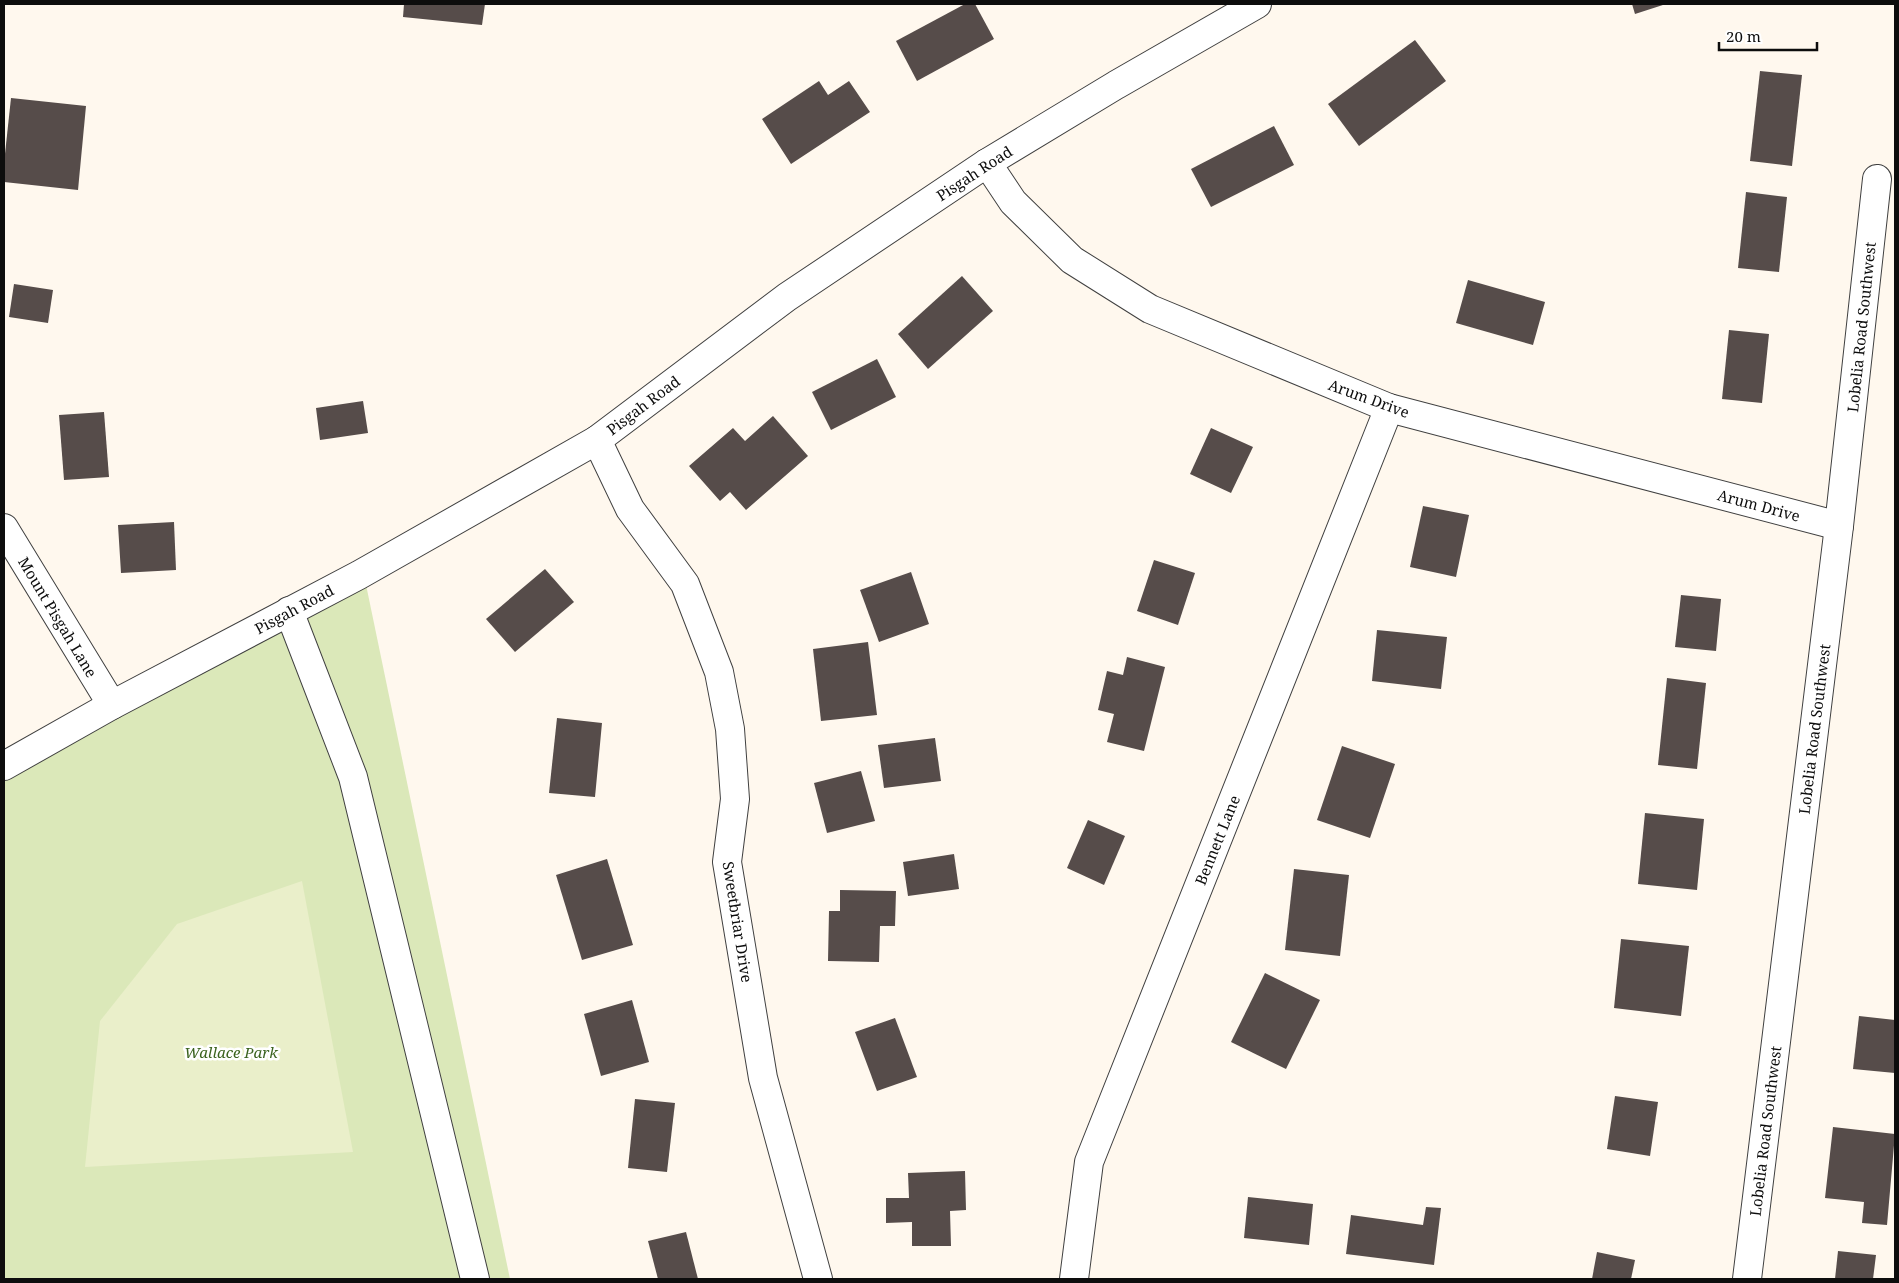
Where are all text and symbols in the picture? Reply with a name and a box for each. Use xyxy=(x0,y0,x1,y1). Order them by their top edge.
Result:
scale bar xyxy=(1719,20,1816,52)
text: 20 m xyxy=(1726,26,1761,46)
street label: Pisgah Road xyxy=(932,141,1016,205)
street label: Lobelia Road Southwest xyxy=(1842,241,1880,413)
street label: Pisgah Road xyxy=(602,371,684,439)
street label: Arum Drive xyxy=(1326,374,1412,422)
street label: Arum Drive xyxy=(1715,484,1803,526)
street label: Mount Pisgah Lane xyxy=(14,553,102,681)
street label: Pisgah Road xyxy=(251,580,337,638)
street label: Lobelia Road Southwest xyxy=(1794,643,1834,815)
street label: Bennett Lane xyxy=(1190,792,1244,888)
street label: Sweetbriar Drive xyxy=(719,860,757,984)
park label: Wallace Park xyxy=(184,1042,278,1062)
street label: Lobelia Road Southwest xyxy=(1745,1045,1785,1217)

